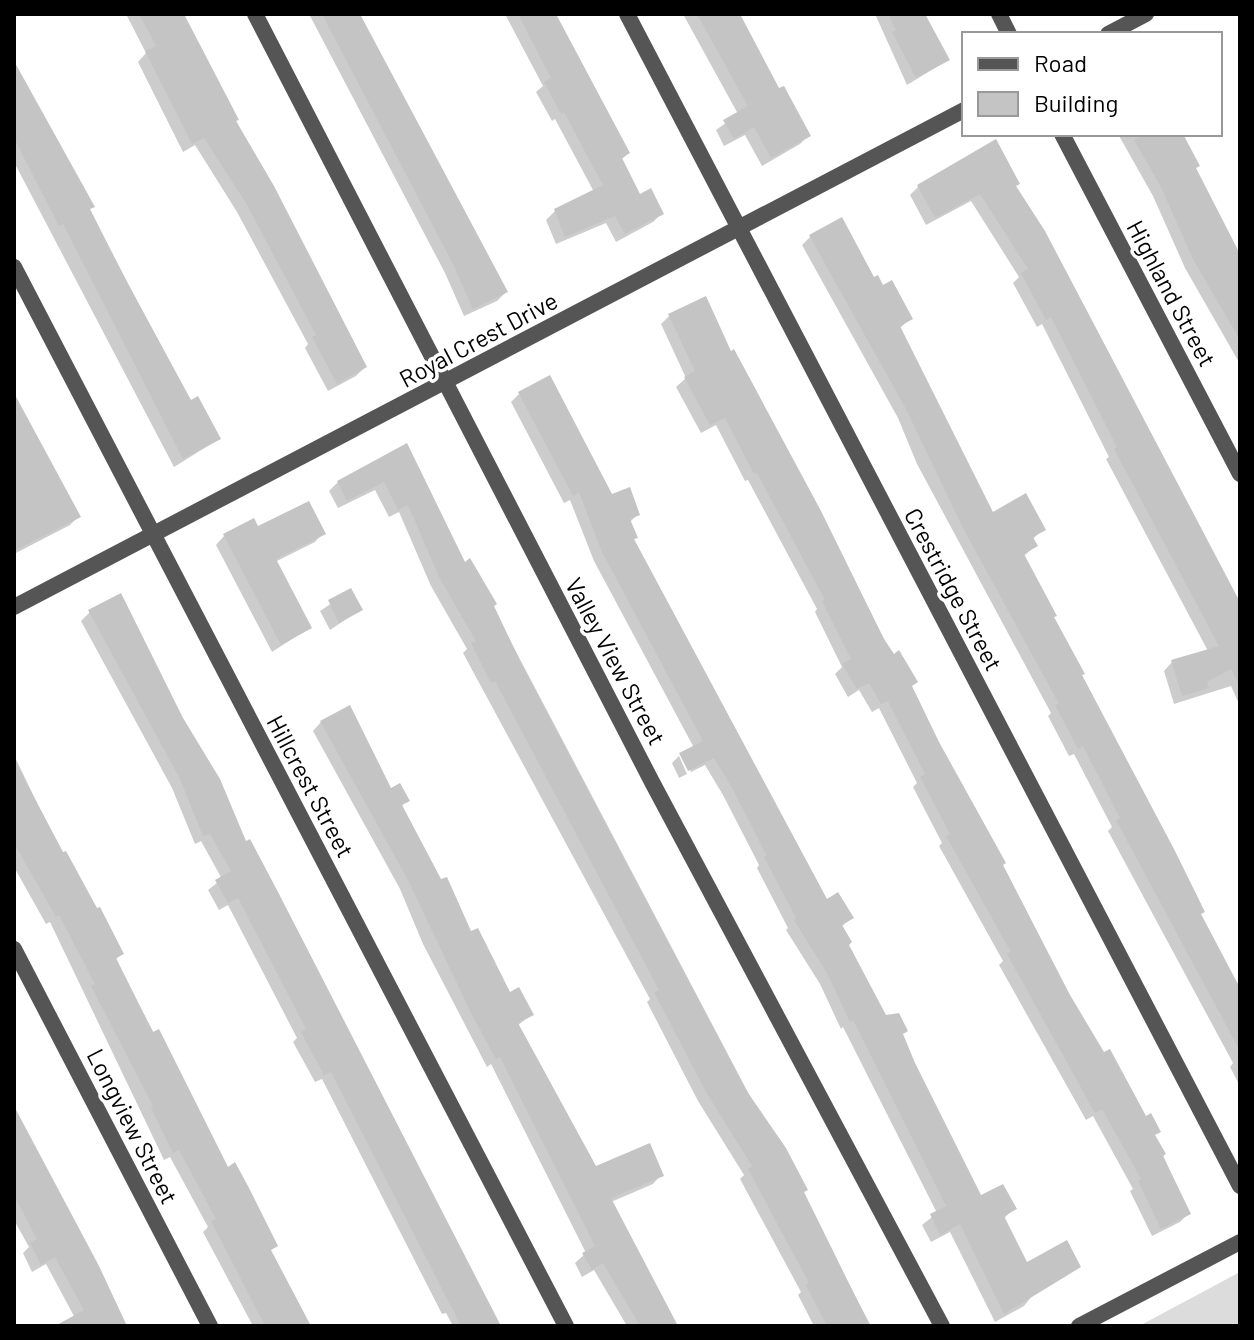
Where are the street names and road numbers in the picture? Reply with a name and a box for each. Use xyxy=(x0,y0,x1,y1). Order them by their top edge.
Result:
street label: Highland Street xyxy=(1121,215,1223,371)
street label: Royal Crest Drive xyxy=(394,285,562,393)
street label: Crestridge Street xyxy=(899,503,1009,675)
street label: Valley View Street xyxy=(560,573,672,749)
street label: Hillcrest Street xyxy=(261,710,361,862)
street label: Longview Street xyxy=(81,1044,185,1208)

